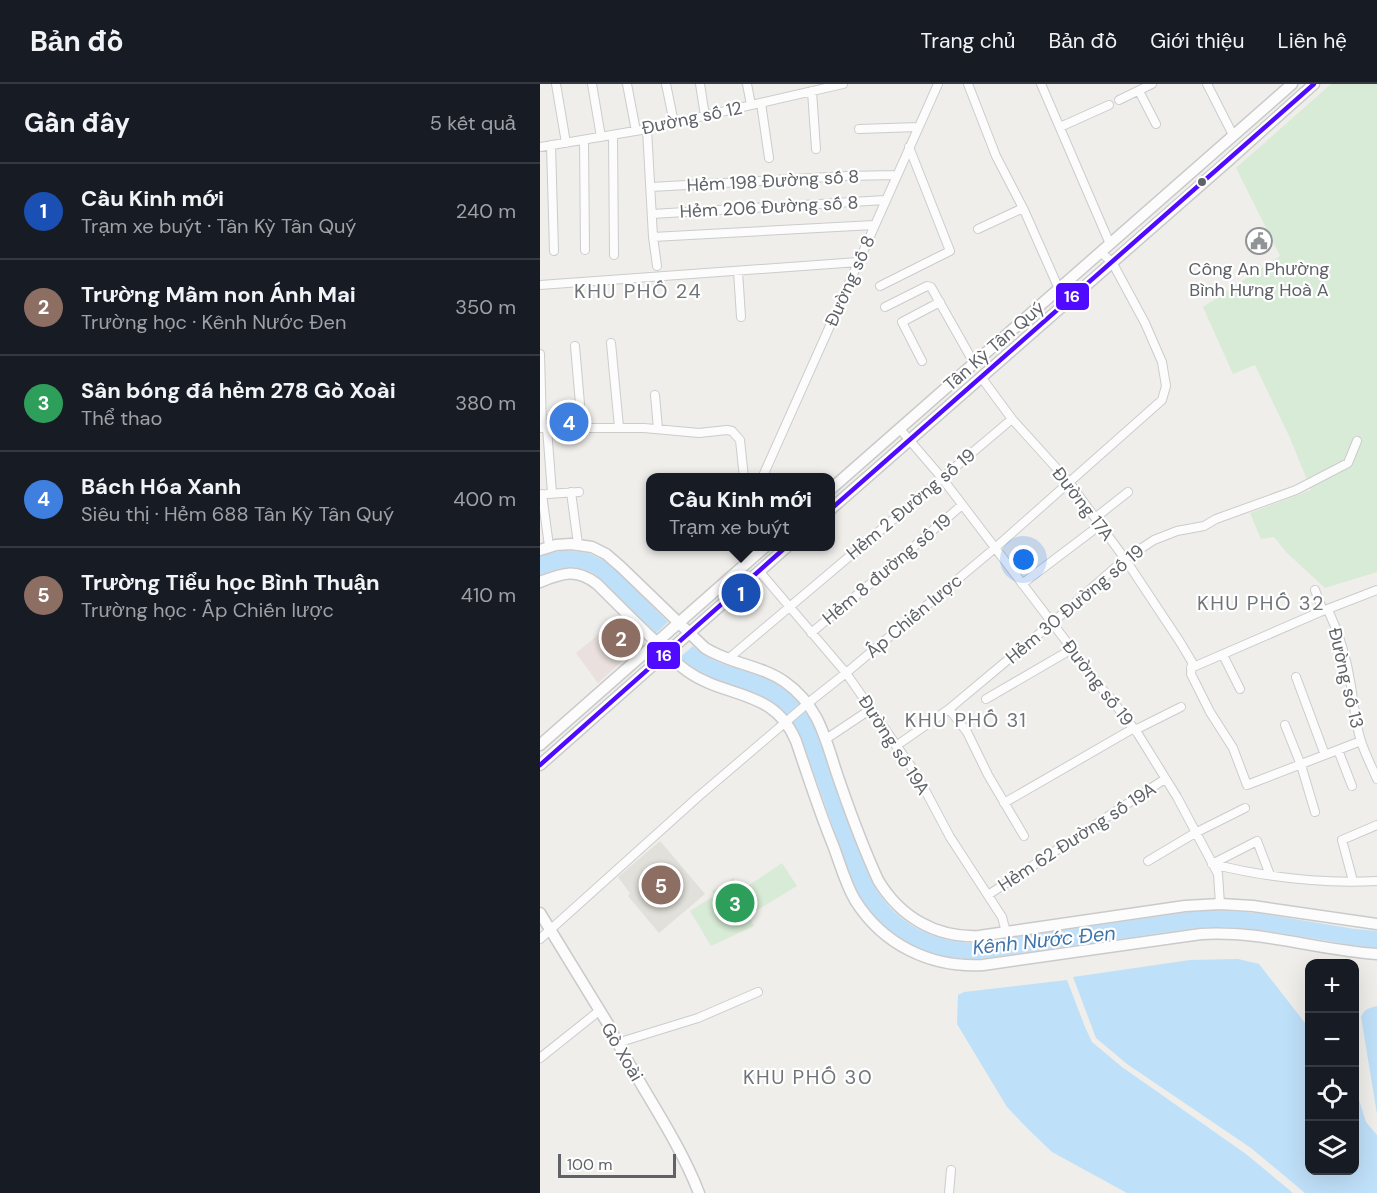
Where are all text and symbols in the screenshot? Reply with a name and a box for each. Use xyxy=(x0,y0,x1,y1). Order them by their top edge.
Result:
text: Bản đồ xyxy=(30,23,124,60)
text: Trang chủ xyxy=(921,27,1016,55)
text: Bản đồ xyxy=(1049,27,1117,55)
text: Giới thiệu xyxy=(1150,27,1245,55)
text: Liên hệ xyxy=(1278,27,1347,55)
street label: Đường số 12 xyxy=(639,96,745,140)
text: Gần đây xyxy=(24,106,130,140)
text: 5 kết quả xyxy=(430,110,516,136)
street label: Hẻm 198 Đường số 8 xyxy=(686,164,860,198)
unlabelled marker xyxy=(1196,176,1208,188)
text: Cầu Kinh mới xyxy=(81,184,224,213)
street label: Hẻm 206 Đường số 8 xyxy=(679,190,859,224)
text: 1 xyxy=(40,198,47,224)
text: 240 m xyxy=(456,198,516,224)
text: Trạm xe buýt · Tân Kỳ Tân Quý xyxy=(81,213,356,239)
public building icon: Công An Phường Bình Hưng Hoà A xyxy=(1244,226,1274,256)
street label: Đường số 8 xyxy=(819,232,881,330)
place label: Công An Phường Bình Hưng Hoà A xyxy=(1189,257,1329,302)
district label: KHU PHỐ 24 xyxy=(574,278,702,304)
text: Trường Mầm non Ánh Mai xyxy=(81,280,356,309)
line badge: 16 xyxy=(1055,282,1090,311)
text: 16 xyxy=(1064,286,1080,307)
text: 2 xyxy=(38,294,49,320)
text: 350 m xyxy=(455,294,516,320)
street label: Tân Kỳ Tân Quý xyxy=(939,296,1049,396)
text: Trường học · Kênh Nước Đen xyxy=(81,309,346,335)
text: Sân bóng đá hẻm 278 Gò Xoài xyxy=(81,376,396,405)
text: 3 xyxy=(37,390,50,416)
text: 380 m xyxy=(455,390,516,416)
pin: 4 xyxy=(549,400,588,444)
text: Thể thao xyxy=(81,405,162,431)
street label: Hẻm 2 Đường số 19 xyxy=(841,443,981,565)
street label: Đường 17A xyxy=(1047,462,1119,546)
text: Bách Hóa Xanh xyxy=(81,472,241,501)
popup xyxy=(646,473,835,551)
text: Cầu Kinh mới xyxy=(669,485,812,514)
text: 4 xyxy=(37,486,50,512)
text: 400 m xyxy=(453,486,516,512)
text: Siêu thị · Hẻm 688 Tân Kỳ Tân Quý xyxy=(81,501,394,527)
street label: Hẻm 8 đường số 19 xyxy=(817,508,957,630)
text: Trạm xe buýt xyxy=(669,514,790,540)
street label: Hẻm 30 Đường số 19 xyxy=(1001,539,1149,669)
your location xyxy=(1009,545,1038,574)
text: Trường Tiểu học Bình Thuận xyxy=(81,568,380,597)
street label: Ấp Chiến lược xyxy=(861,569,967,663)
pin: 1 xyxy=(722,570,760,616)
text: 5 xyxy=(37,582,50,608)
text: 410 m xyxy=(461,582,516,608)
district label: KHU PHỐ 32 xyxy=(1197,590,1325,616)
text: Trường học · Ấp Chiến lược xyxy=(81,597,334,623)
pin: 2 xyxy=(602,616,640,660)
street label: Đường số 13 xyxy=(1323,625,1369,731)
street label: Đường số 19 xyxy=(1057,635,1139,731)
line badge: 16 xyxy=(646,641,681,670)
text: 16 xyxy=(656,645,672,666)
street label: Đường số 19A xyxy=(853,691,935,799)
district label: KHU PHỐ 31 xyxy=(905,707,1027,733)
street label: Hẻm 62 Đường số 19A xyxy=(994,777,1160,897)
pin: 5 xyxy=(642,862,680,908)
pin: 3 xyxy=(716,880,754,926)
water label: Kênh Nước Đen xyxy=(971,920,1117,960)
map controls xyxy=(1305,959,1359,1175)
button: + xyxy=(1305,959,1359,1013)
button: − xyxy=(1305,1013,1359,1067)
street label: Gò Xoài xyxy=(596,1018,648,1086)
district label: KHU PHỐ 30 xyxy=(743,1064,873,1090)
button: locate xyxy=(1305,1067,1359,1121)
button: layers xyxy=(1305,1121,1359,1175)
scale bar xyxy=(558,1151,676,1178)
text: 100 m xyxy=(567,1154,612,1175)

